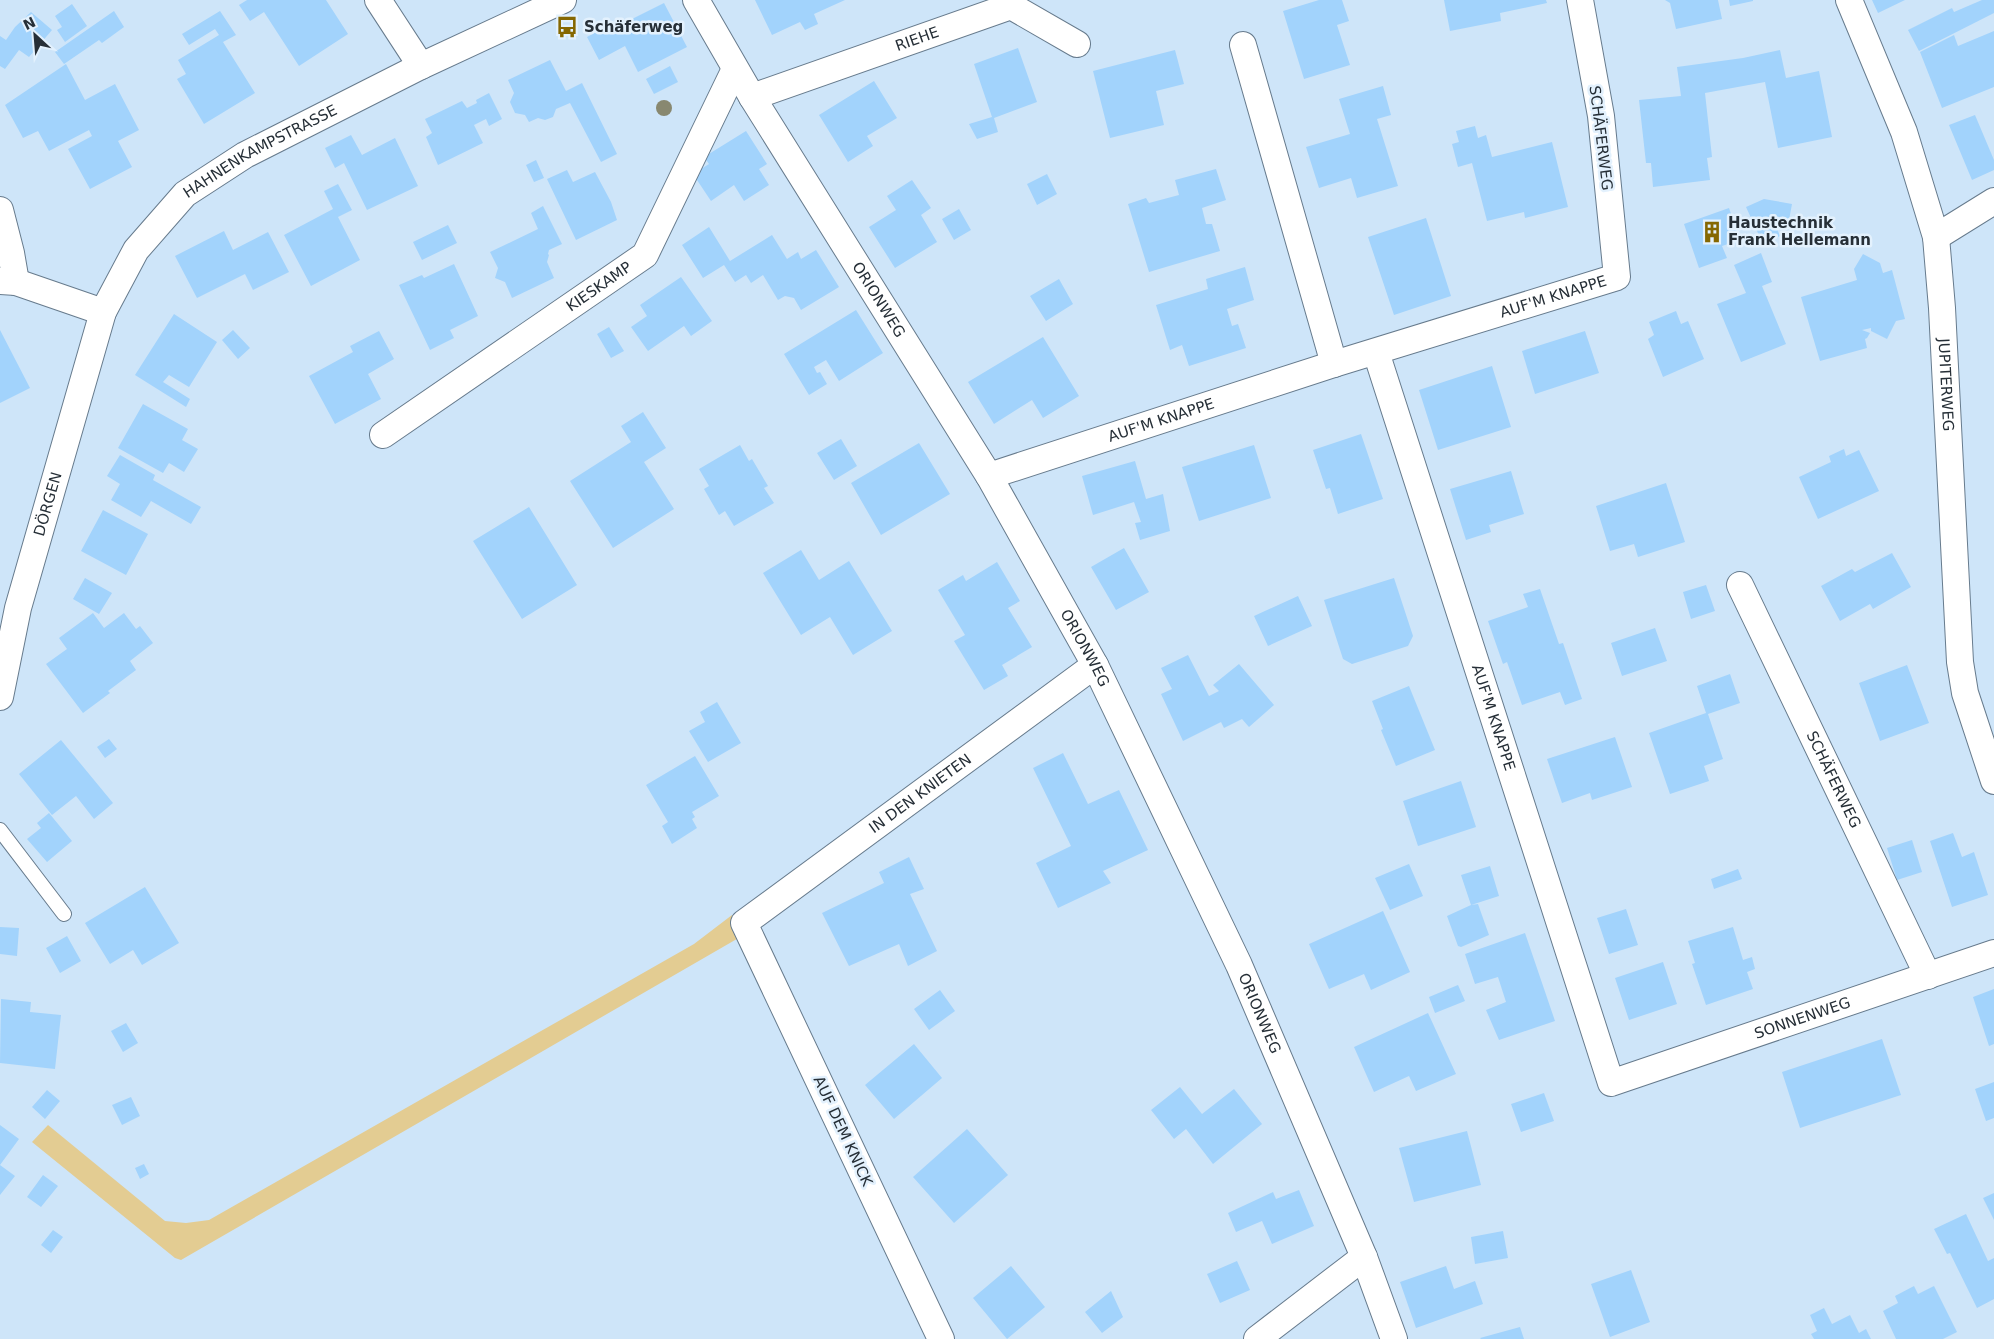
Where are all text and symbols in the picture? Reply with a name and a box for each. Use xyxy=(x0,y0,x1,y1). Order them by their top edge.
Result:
north arrow xyxy=(10,10,60,60)
text: N xyxy=(21,14,38,33)
bus stop icon: Schäferweg xyxy=(554,14,580,40)
place label: Schäferweg xyxy=(584,18,683,36)
street label: RIEHE xyxy=(893,23,941,55)
street label: SCHÄFERWEG xyxy=(1586,84,1617,191)
street label: HAHNENKAMPSTRASSE xyxy=(180,101,340,202)
place label: Haustechnik Frank Hellemann xyxy=(1728,214,1871,249)
building icon: Haustechnik Frank Hellemann xyxy=(1699,219,1725,245)
street label: KIESKAMP xyxy=(563,258,635,315)
street label: ORIONWEG xyxy=(848,259,909,341)
street label: AUF'M KNAPPE xyxy=(1498,272,1609,321)
street label: JUPITERWEG xyxy=(1934,337,1957,432)
street label: AUF'M KNAPPE xyxy=(1106,394,1217,446)
street label: DÖRGEN xyxy=(30,470,66,538)
street label: ORIONWEG xyxy=(1057,606,1113,690)
street label: AUF'M KNAPPE xyxy=(1468,662,1519,773)
street label: SCHÄFERWEG xyxy=(1803,728,1865,831)
street label: IN DEN KNIETEN xyxy=(866,750,975,837)
street label: ORIONWEG xyxy=(1235,970,1285,1056)
street label: SONNENWEG xyxy=(1752,993,1853,1043)
street label: AUF DEM KNICK xyxy=(810,1073,877,1190)

